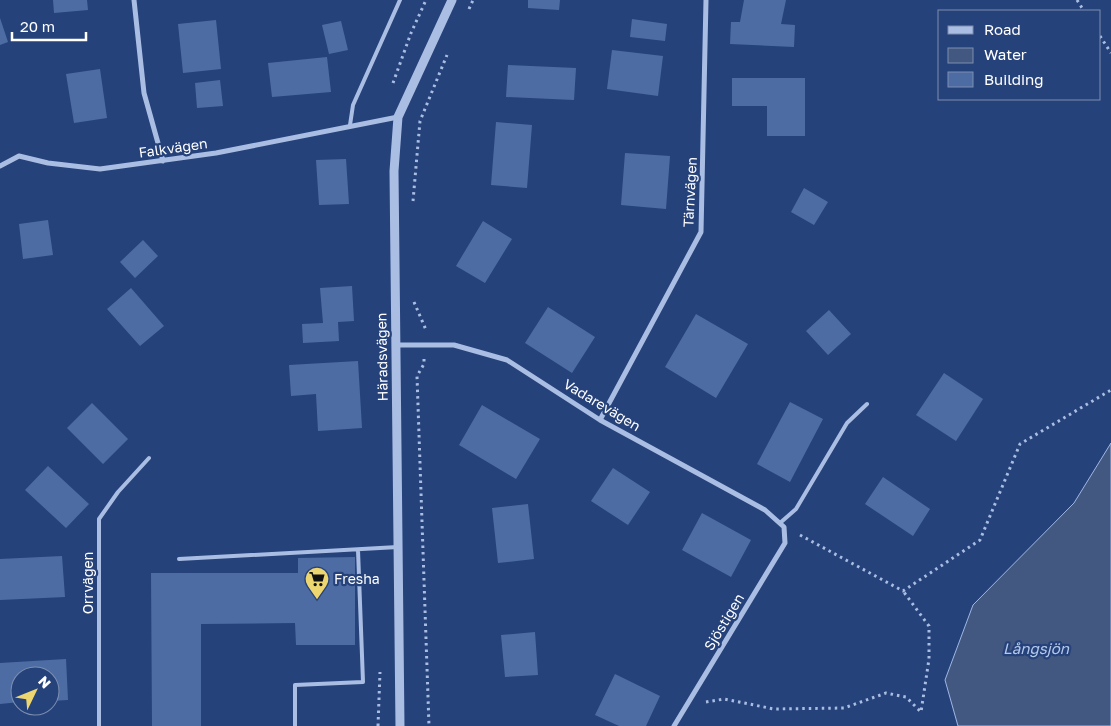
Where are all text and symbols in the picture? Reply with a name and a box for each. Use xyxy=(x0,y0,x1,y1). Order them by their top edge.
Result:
scale bar xyxy=(12,10,86,42)
legend xyxy=(938,10,1101,100)
text: 20 m xyxy=(20,17,55,35)
text: Road xyxy=(984,20,1021,38)
text: Water xyxy=(984,45,1027,63)
text: Building xyxy=(984,70,1044,88)
street label: Falkvägen xyxy=(137,134,208,161)
street label: Tärnvägen xyxy=(679,156,700,228)
street label: Häradsvägen xyxy=(372,313,391,401)
street label: Vadarevägen xyxy=(561,375,644,434)
street label: Orrvägen xyxy=(79,552,96,614)
supermarket icon: Fresha xyxy=(304,566,330,600)
place label: Fresha xyxy=(334,570,380,587)
street label: Sjöstigen xyxy=(700,590,747,653)
water label: Långsjön xyxy=(1003,639,1070,658)
north arrow xyxy=(10,666,60,716)
text: N xyxy=(35,672,55,691)

